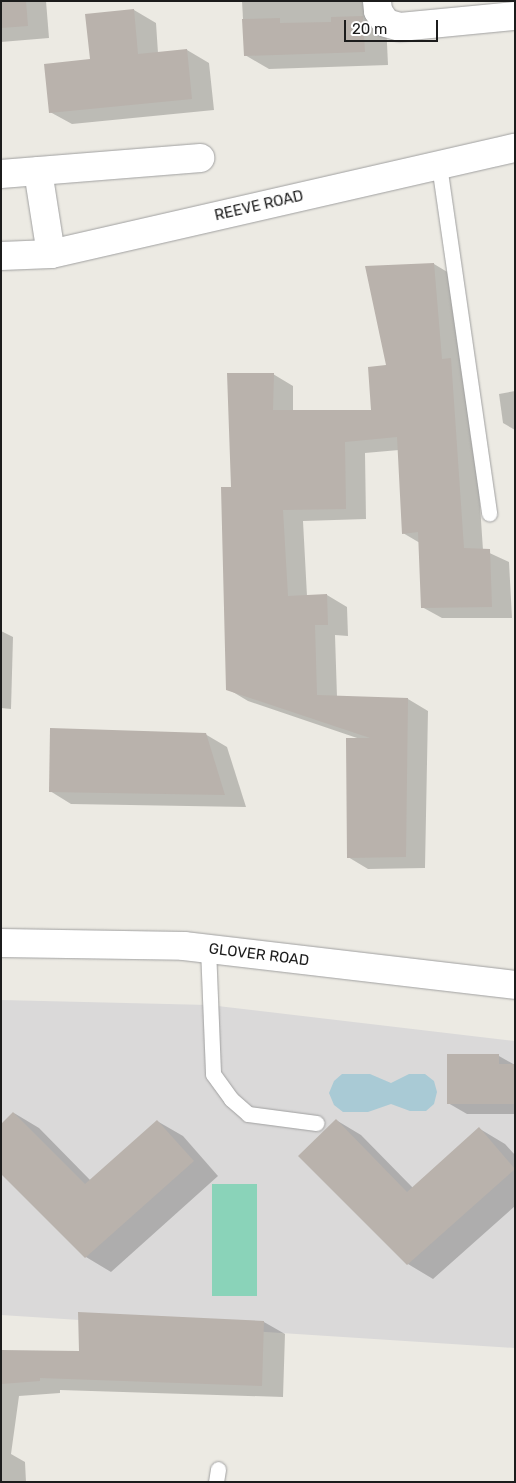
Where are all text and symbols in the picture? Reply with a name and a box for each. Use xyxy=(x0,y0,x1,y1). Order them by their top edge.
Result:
scale bar xyxy=(346,10,440,42)
text: 20 m xyxy=(352,20,387,38)
street label: REEVE ROAD xyxy=(213,187,305,225)
street label: GLOVER ROAD xyxy=(208,940,310,970)

